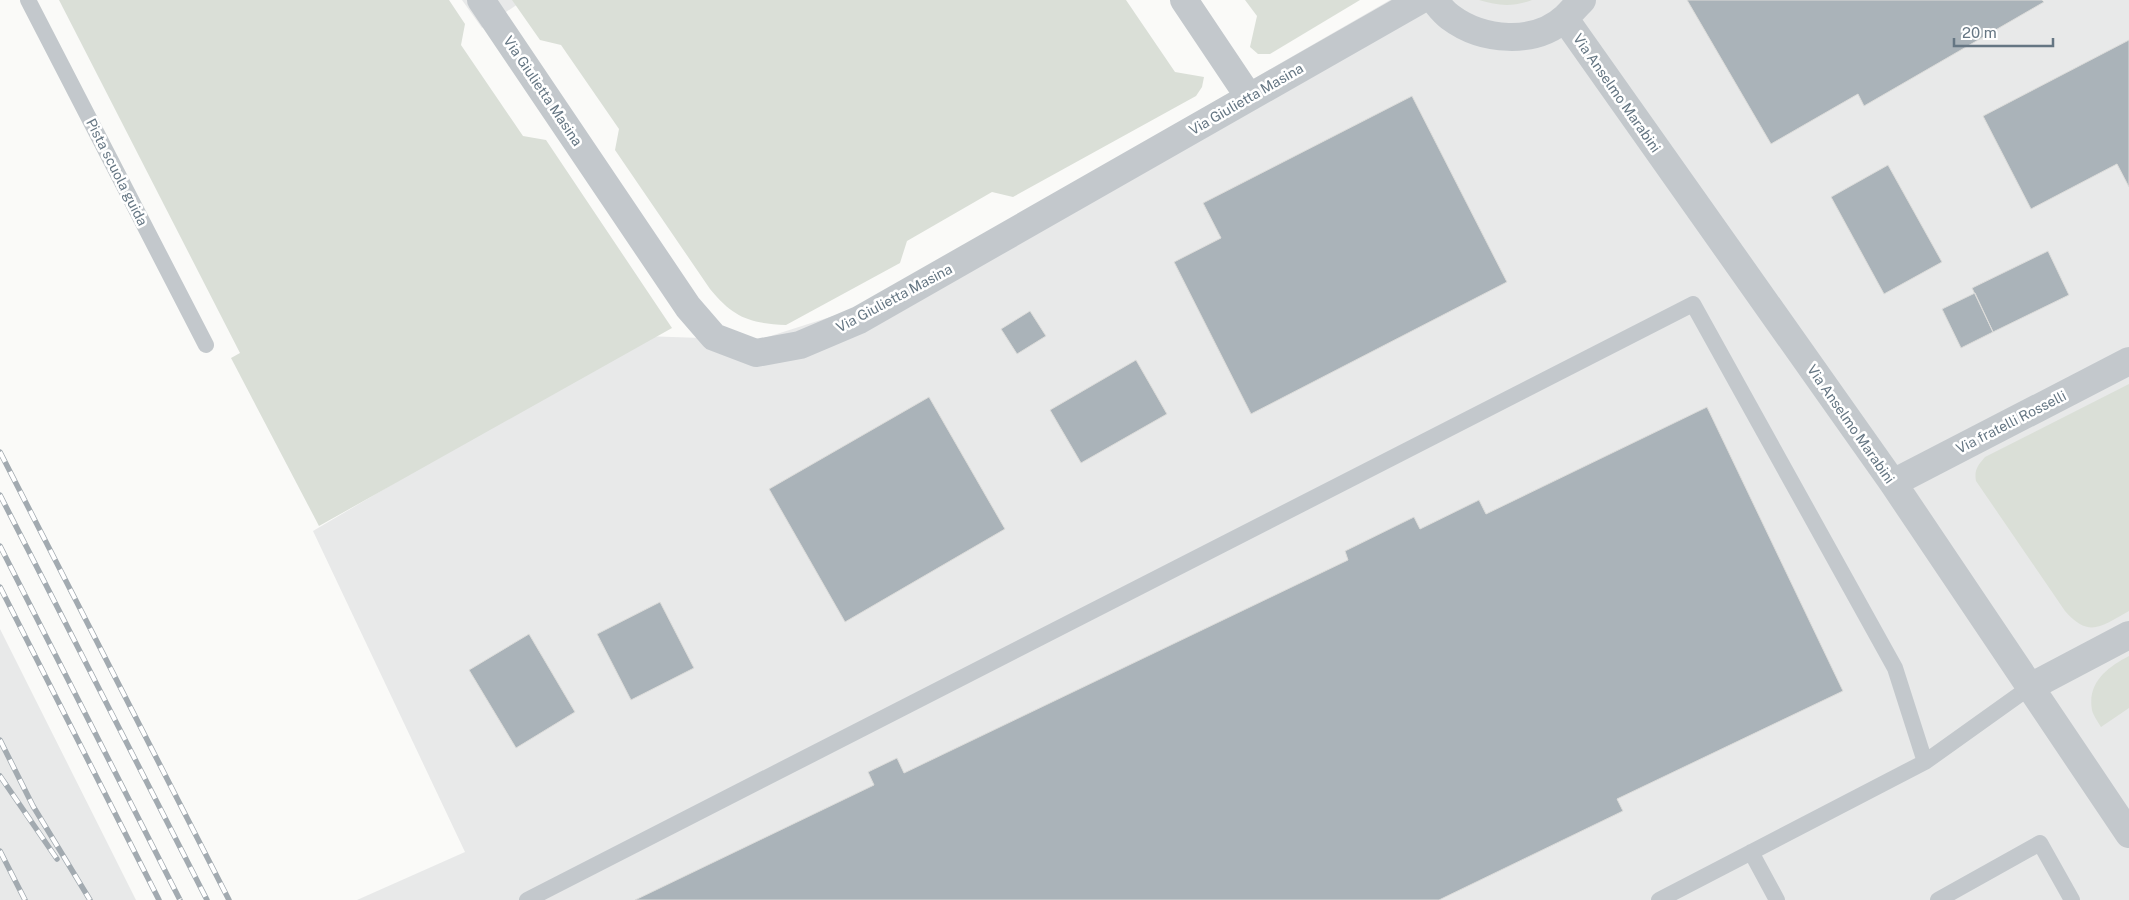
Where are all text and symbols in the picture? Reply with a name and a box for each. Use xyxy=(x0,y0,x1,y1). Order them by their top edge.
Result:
scale bar xyxy=(1954,15,2053,47)
text: 20 m xyxy=(1962,24,1997,41)
street label: Via Anselmo Marabini xyxy=(1570,31,1664,155)
street label: Via Giulietta Masina xyxy=(500,33,586,149)
street label: Via Giulietta Masina xyxy=(1186,60,1306,138)
street label: Pista scuola guida xyxy=(83,116,151,228)
street label: Via Giulietta Masina xyxy=(833,261,955,335)
street label: Via Anselmo Marabini xyxy=(1804,362,1898,486)
street label: Via fratelli Rosselli xyxy=(1953,387,2069,457)

